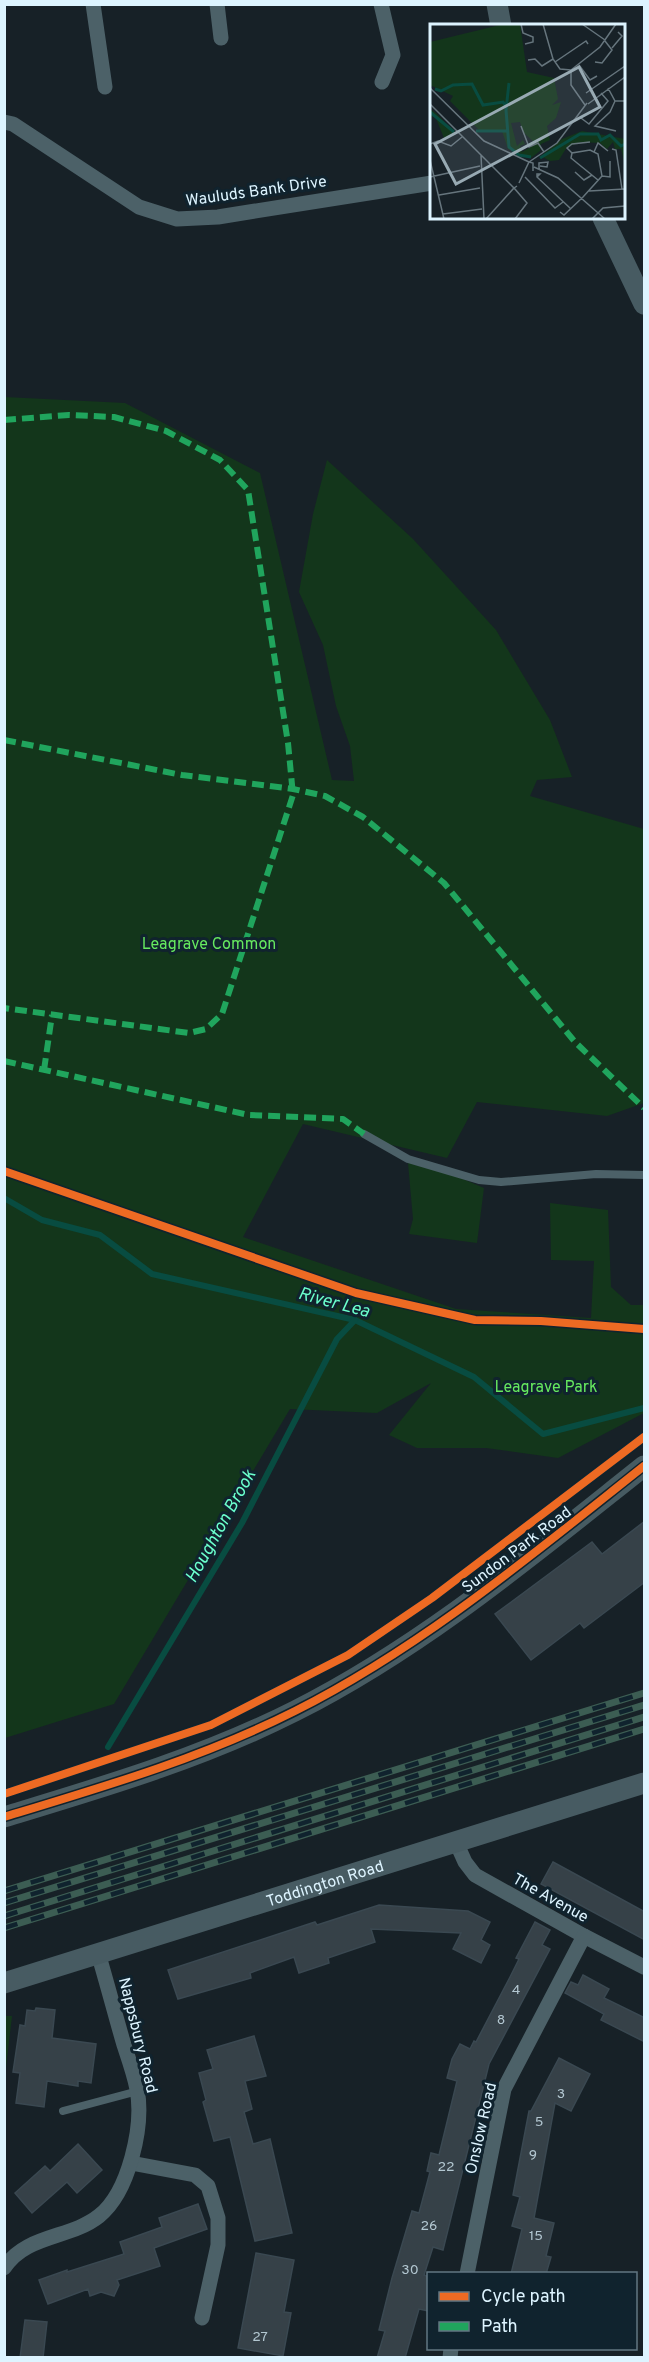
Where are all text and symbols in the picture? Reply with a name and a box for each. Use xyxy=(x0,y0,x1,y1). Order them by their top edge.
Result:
inset map xyxy=(430,24,625,219)
street label: Wauluds Bank Drive xyxy=(184,172,328,212)
park label: Leagrave Common xyxy=(142,935,276,955)
water label: River Lea xyxy=(295,1283,373,1324)
park label: Leagrave Park xyxy=(494,1378,598,1398)
water label: Houghton Brook xyxy=(181,1465,262,1587)
street label: Sundon Park Road xyxy=(458,1503,576,1598)
street label: Toddington Road xyxy=(264,1857,387,1912)
street label: The Avenue xyxy=(509,1870,592,1928)
street label: Nappsbury Road xyxy=(113,1976,161,2095)
house number: 4 xyxy=(512,1982,520,1999)
house number: 8 xyxy=(497,2012,505,2029)
street label: Onslow Road xyxy=(462,2081,502,2176)
house number: 3 xyxy=(557,2086,565,2103)
house number: 5 xyxy=(535,2114,543,2131)
house number: 9 xyxy=(529,2147,537,2164)
house number: 22 xyxy=(437,2159,455,2176)
house number: 26 xyxy=(421,2218,437,2235)
house number: 15 xyxy=(529,2228,543,2245)
house number: 30 xyxy=(401,2262,419,2279)
legend xyxy=(427,2272,637,2350)
text: Cycle path xyxy=(481,2286,566,2309)
text: Path xyxy=(481,2316,518,2339)
house number: 27 xyxy=(252,2329,268,2346)

